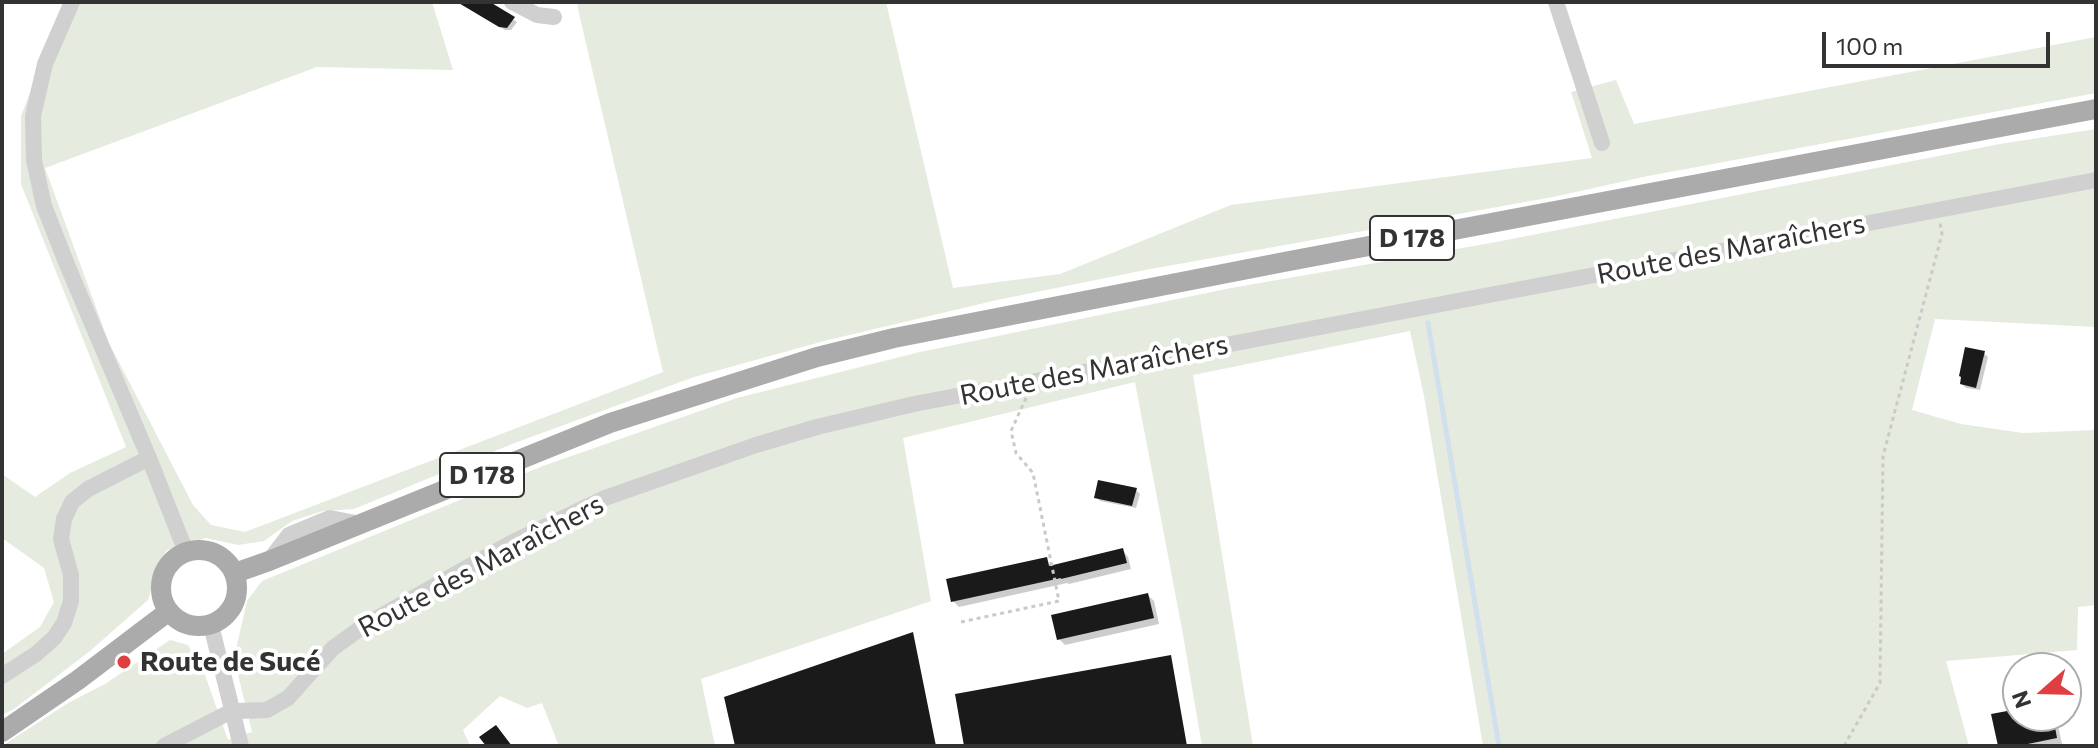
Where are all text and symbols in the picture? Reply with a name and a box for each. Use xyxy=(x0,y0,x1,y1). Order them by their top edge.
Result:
scale bar xyxy=(1826,16,2054,66)
text: 100 m xyxy=(1836,31,1903,60)
street label: Route des Maraîchers xyxy=(1594,206,1868,292)
road number: D 178 xyxy=(1370,216,1454,260)
street label: Route des Maraîchers xyxy=(957,327,1231,413)
road number: D 178 xyxy=(440,453,524,497)
street label: Route des Maraîchers xyxy=(353,487,609,645)
place label: Route de Sucé xyxy=(140,645,320,679)
north arrow xyxy=(2002,652,2082,732)
marker: Route de Sucé xyxy=(115,653,133,671)
text: N xyxy=(2005,687,2036,712)

